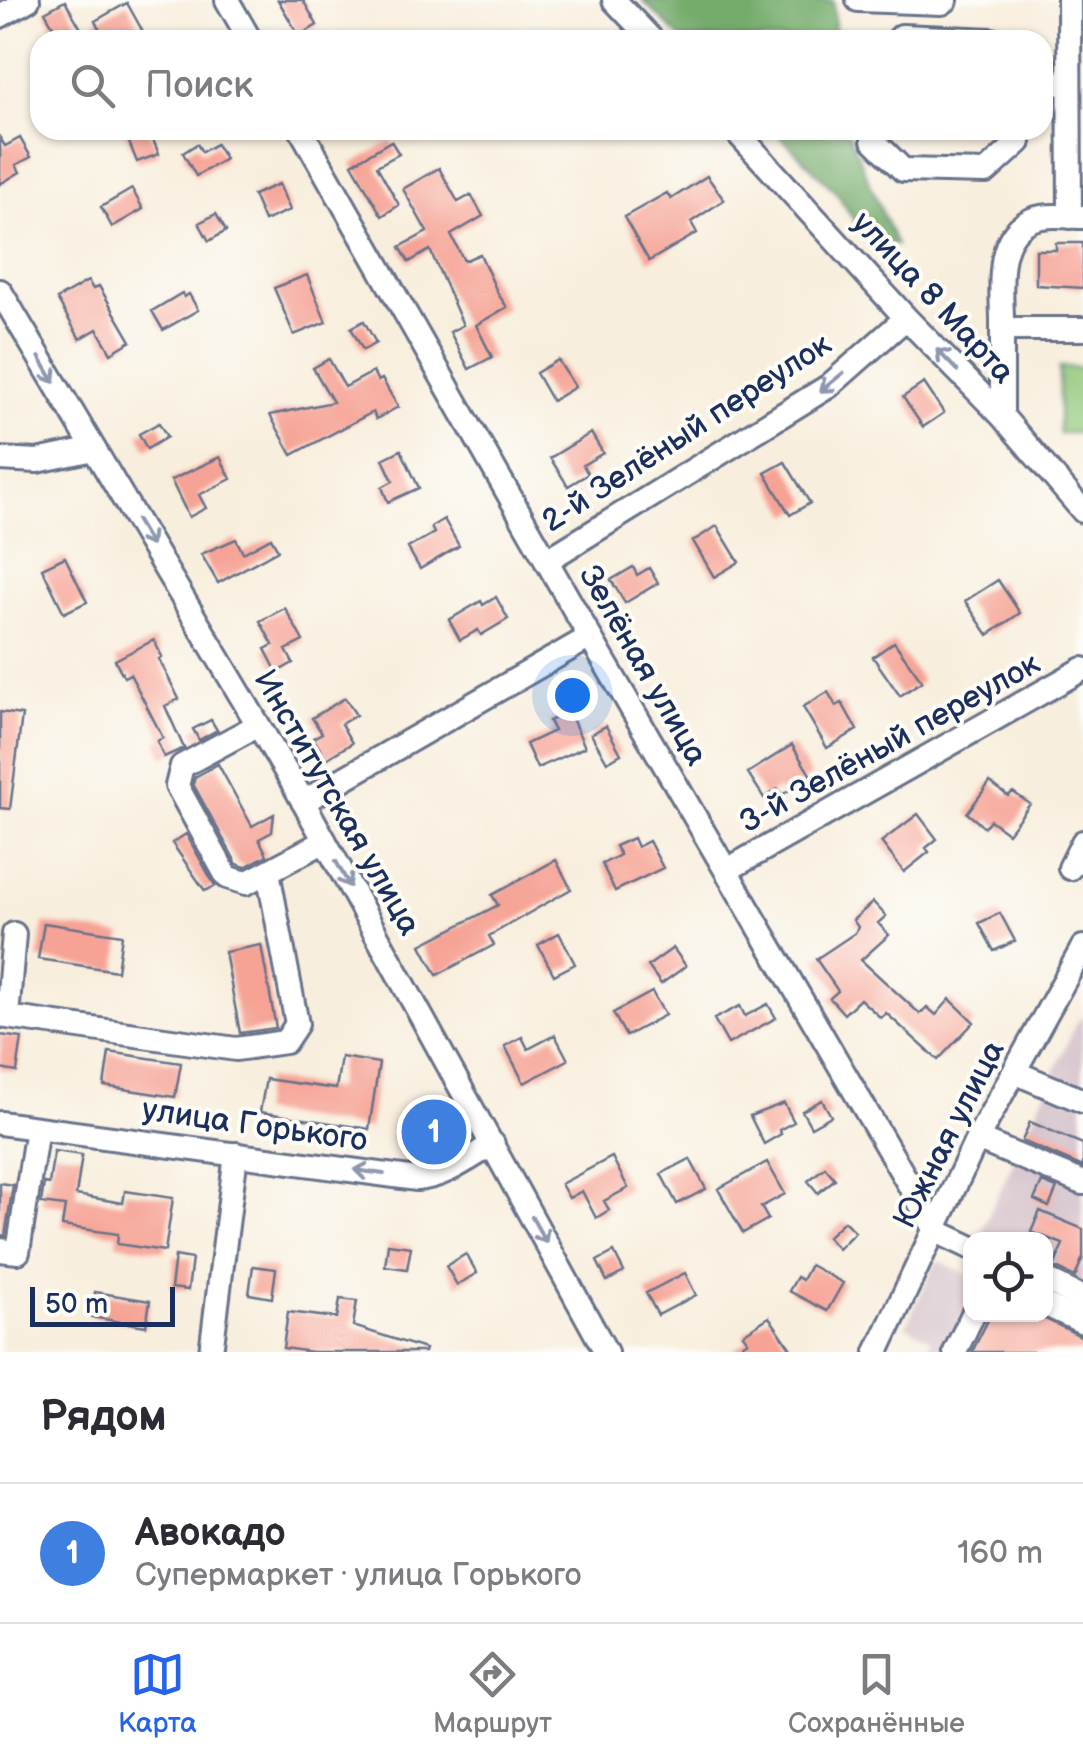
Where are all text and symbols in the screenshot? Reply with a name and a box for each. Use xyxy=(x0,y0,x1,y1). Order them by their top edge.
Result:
search box xyxy=(30,30,1053,140)
icon: search xyxy=(65,58,120,113)
text: Поиск xyxy=(145,63,253,108)
street label: улица 8 Марта xyxy=(843,204,1022,392)
street label: 2-й Зелёный переулок xyxy=(535,325,839,541)
one-way arrow xyxy=(936,349,960,373)
one-way arrow xyxy=(37,355,57,384)
one-way arrow xyxy=(820,371,846,393)
one-way arrow xyxy=(134,518,154,547)
street label: Зелёная улица xyxy=(570,559,716,773)
street label: 3-й Зелёный переулок xyxy=(733,644,1047,842)
street label: Институтская улица xyxy=(245,663,429,943)
your location xyxy=(547,670,598,721)
one-way arrow xyxy=(333,859,353,888)
street label: Южная улица xyxy=(885,1034,1013,1235)
street label: улица Горького xyxy=(140,1090,370,1161)
pin: 1 xyxy=(402,1094,466,1170)
one-way arrow xyxy=(354,1163,386,1181)
one-way arrow xyxy=(530,1214,550,1244)
map controls xyxy=(963,1232,1053,1322)
button: locate xyxy=(963,1232,1053,1322)
scale bar xyxy=(30,1282,175,1326)
text: 50 m xyxy=(45,1288,108,1321)
text: Рядом xyxy=(40,1392,167,1443)
text: Авокадо xyxy=(135,1511,285,1556)
text: 1 xyxy=(66,1534,79,1573)
text: 160 m xyxy=(957,1534,1043,1573)
text: Супермаркет · улица Горького xyxy=(135,1556,582,1595)
tab: Карта xyxy=(118,1647,197,1740)
tab: Маршрут xyxy=(433,1647,552,1740)
tab: Сохранённые xyxy=(788,1647,965,1740)

